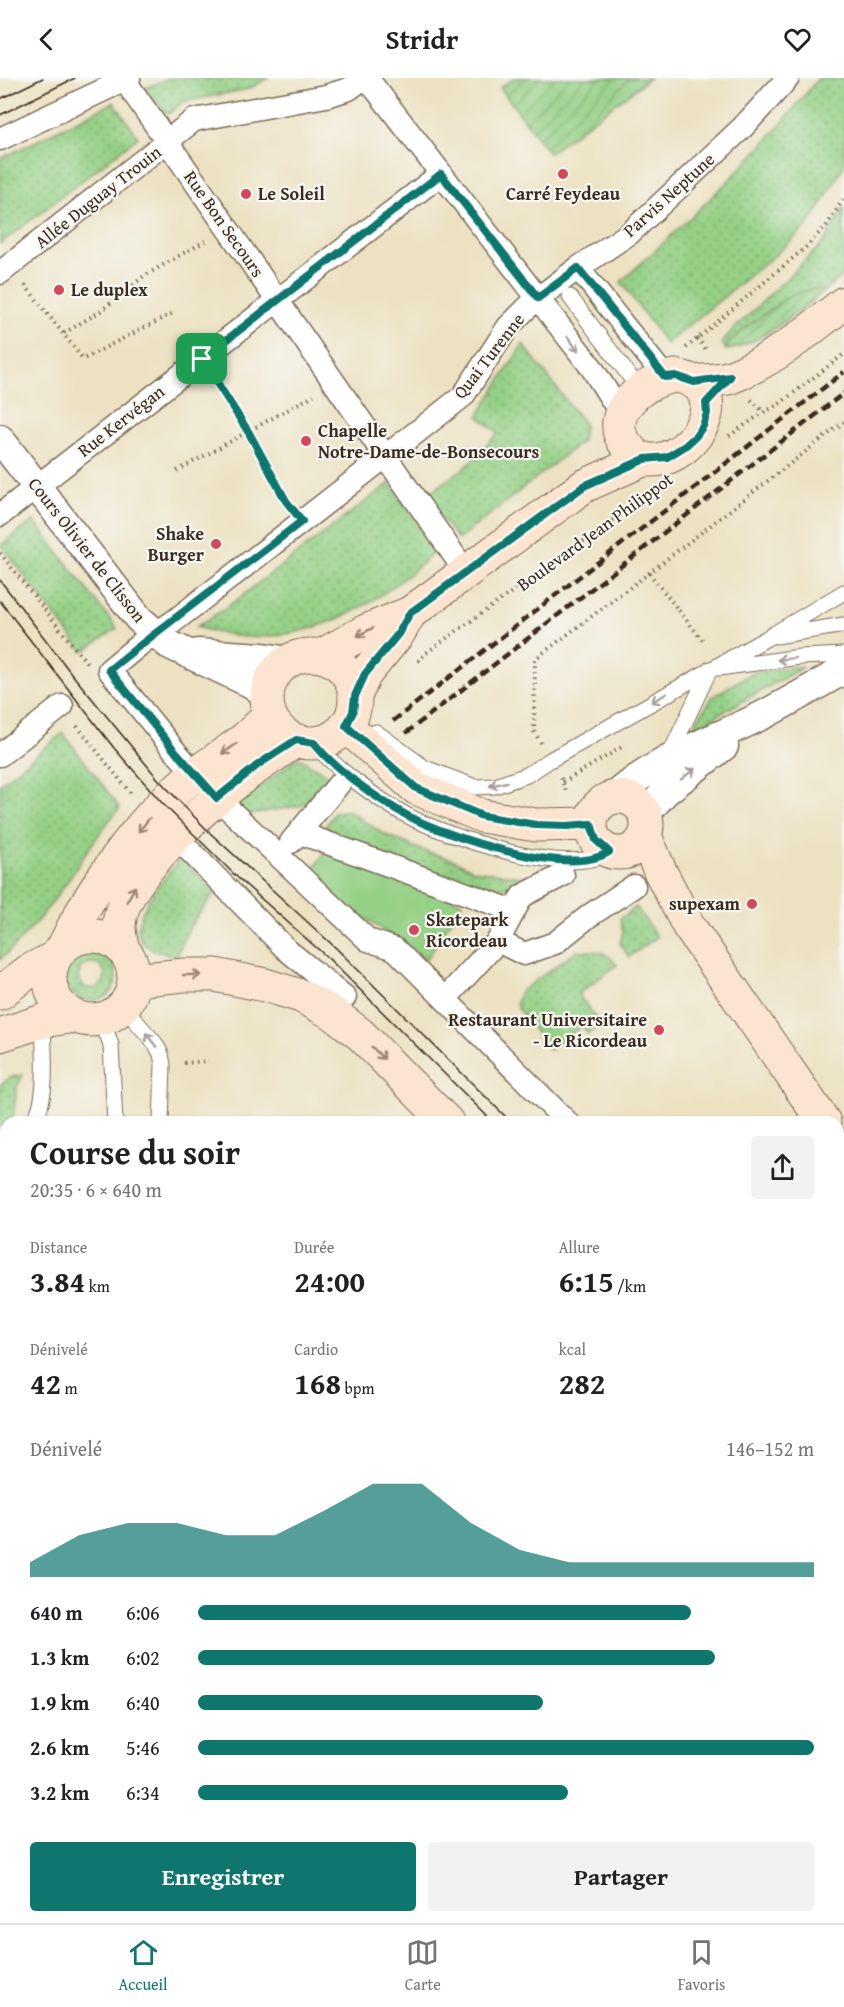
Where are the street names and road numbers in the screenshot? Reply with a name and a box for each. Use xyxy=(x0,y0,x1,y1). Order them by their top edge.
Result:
street label: Allée Duguay Trouin xyxy=(29,139,167,255)
street label: Parvis Neptune xyxy=(617,146,721,243)
street label: Rue Bon Secours xyxy=(178,165,271,283)
street label: Quai Turenne xyxy=(446,307,531,404)
street label: Rue Kervégan xyxy=(71,378,170,463)
street label: Boulevard Jean Philippot xyxy=(511,465,679,598)
street label: Cours Olivier de Clisson xyxy=(22,471,153,628)

